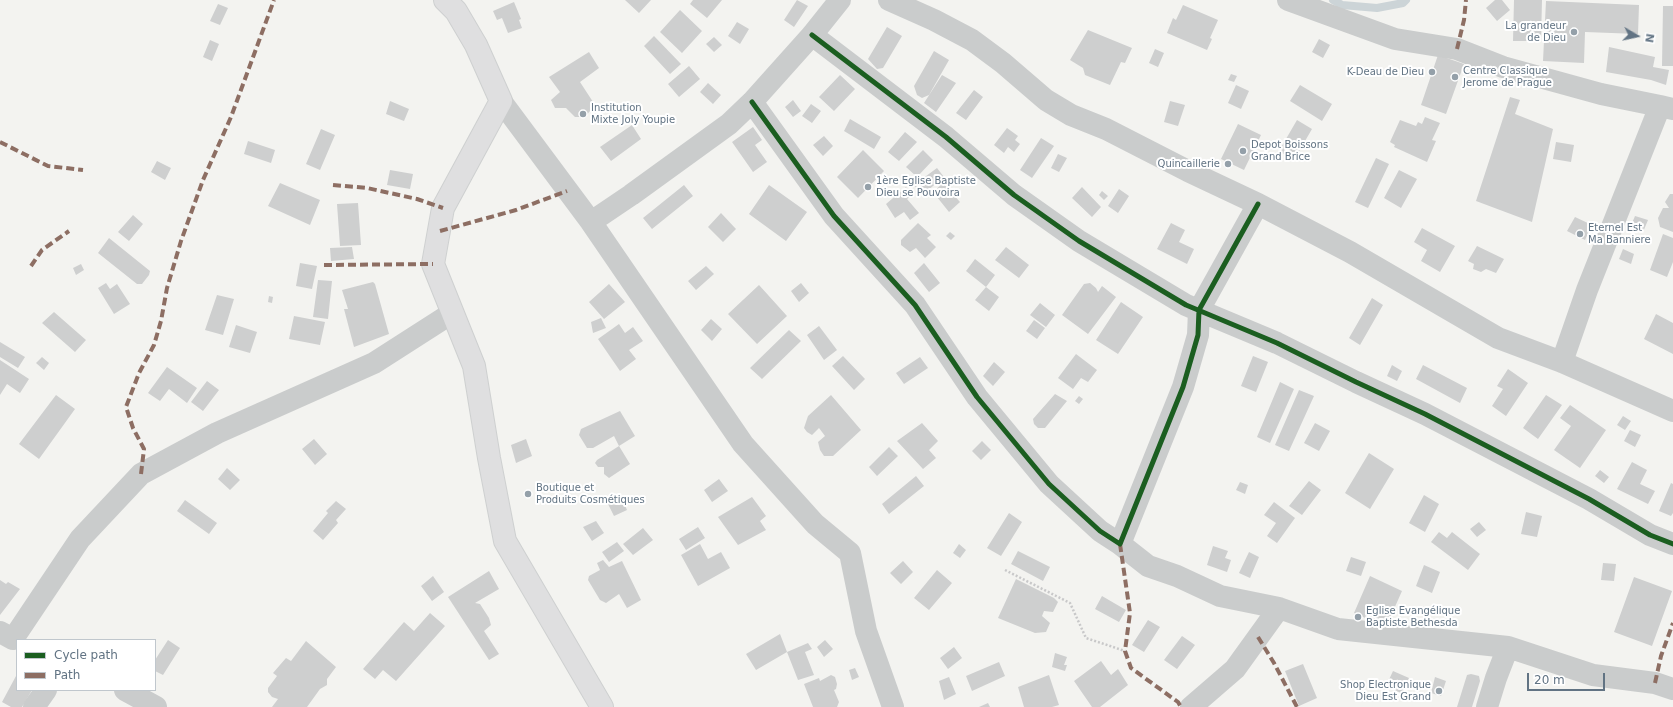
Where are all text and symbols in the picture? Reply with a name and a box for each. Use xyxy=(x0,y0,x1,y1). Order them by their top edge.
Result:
north arrow xyxy=(1617,16,1657,56)
place label: La grandeur de Dieu xyxy=(1505,20,1566,44)
marker: La grandeur de Dieu xyxy=(1569,27,1579,37)
text: N xyxy=(1642,32,1656,44)
place label: Centre Classique Jerome de Prague xyxy=(1463,65,1552,88)
place label: K-Deau de Dieu xyxy=(1347,66,1424,78)
marker: K-Deau de Dieu xyxy=(1427,67,1437,77)
marker: Centre Classique Jerome de Prague xyxy=(1450,72,1460,82)
place label: Institution Mixte Joly Youpie xyxy=(591,102,675,126)
marker: Institution Mixte Joly Youpie xyxy=(578,109,588,119)
place label: Depot Boissons Grand Brice xyxy=(1251,139,1328,162)
marker: Depot Boissons Grand Brice xyxy=(1238,146,1248,156)
place label: Quincaillerie xyxy=(1158,158,1220,170)
marker: Quincaillerie xyxy=(1223,159,1233,169)
place label: 1ère Eglise Baptiste Dieu se Pouvoira xyxy=(876,175,976,198)
marker: 1ère Eglise Baptiste Dieu se Pouvoira xyxy=(863,182,873,192)
place label: Eternel Est Ma Banniere xyxy=(1588,222,1651,246)
marker: Eternel Est Ma Banniere xyxy=(1575,229,1585,239)
place label: Boutique et Produits Cosmétiques xyxy=(536,482,645,506)
marker: Boutique et Produits Cosmétiques xyxy=(523,489,533,499)
place label: Eglise Evangélique Baptiste Bethesda xyxy=(1366,605,1460,628)
marker: Eglise Evangélique Baptiste Bethesda xyxy=(1353,612,1363,622)
legend xyxy=(16,639,156,691)
text: Cycle path xyxy=(54,648,118,662)
scale bar xyxy=(1529,665,1607,691)
text: Path xyxy=(54,668,80,682)
text: 20 m xyxy=(1534,673,1565,687)
place label: Shop Electronique Dieu Est Grand xyxy=(1340,679,1431,702)
marker: Shop Electronique Dieu Est Grand xyxy=(1434,686,1444,696)

